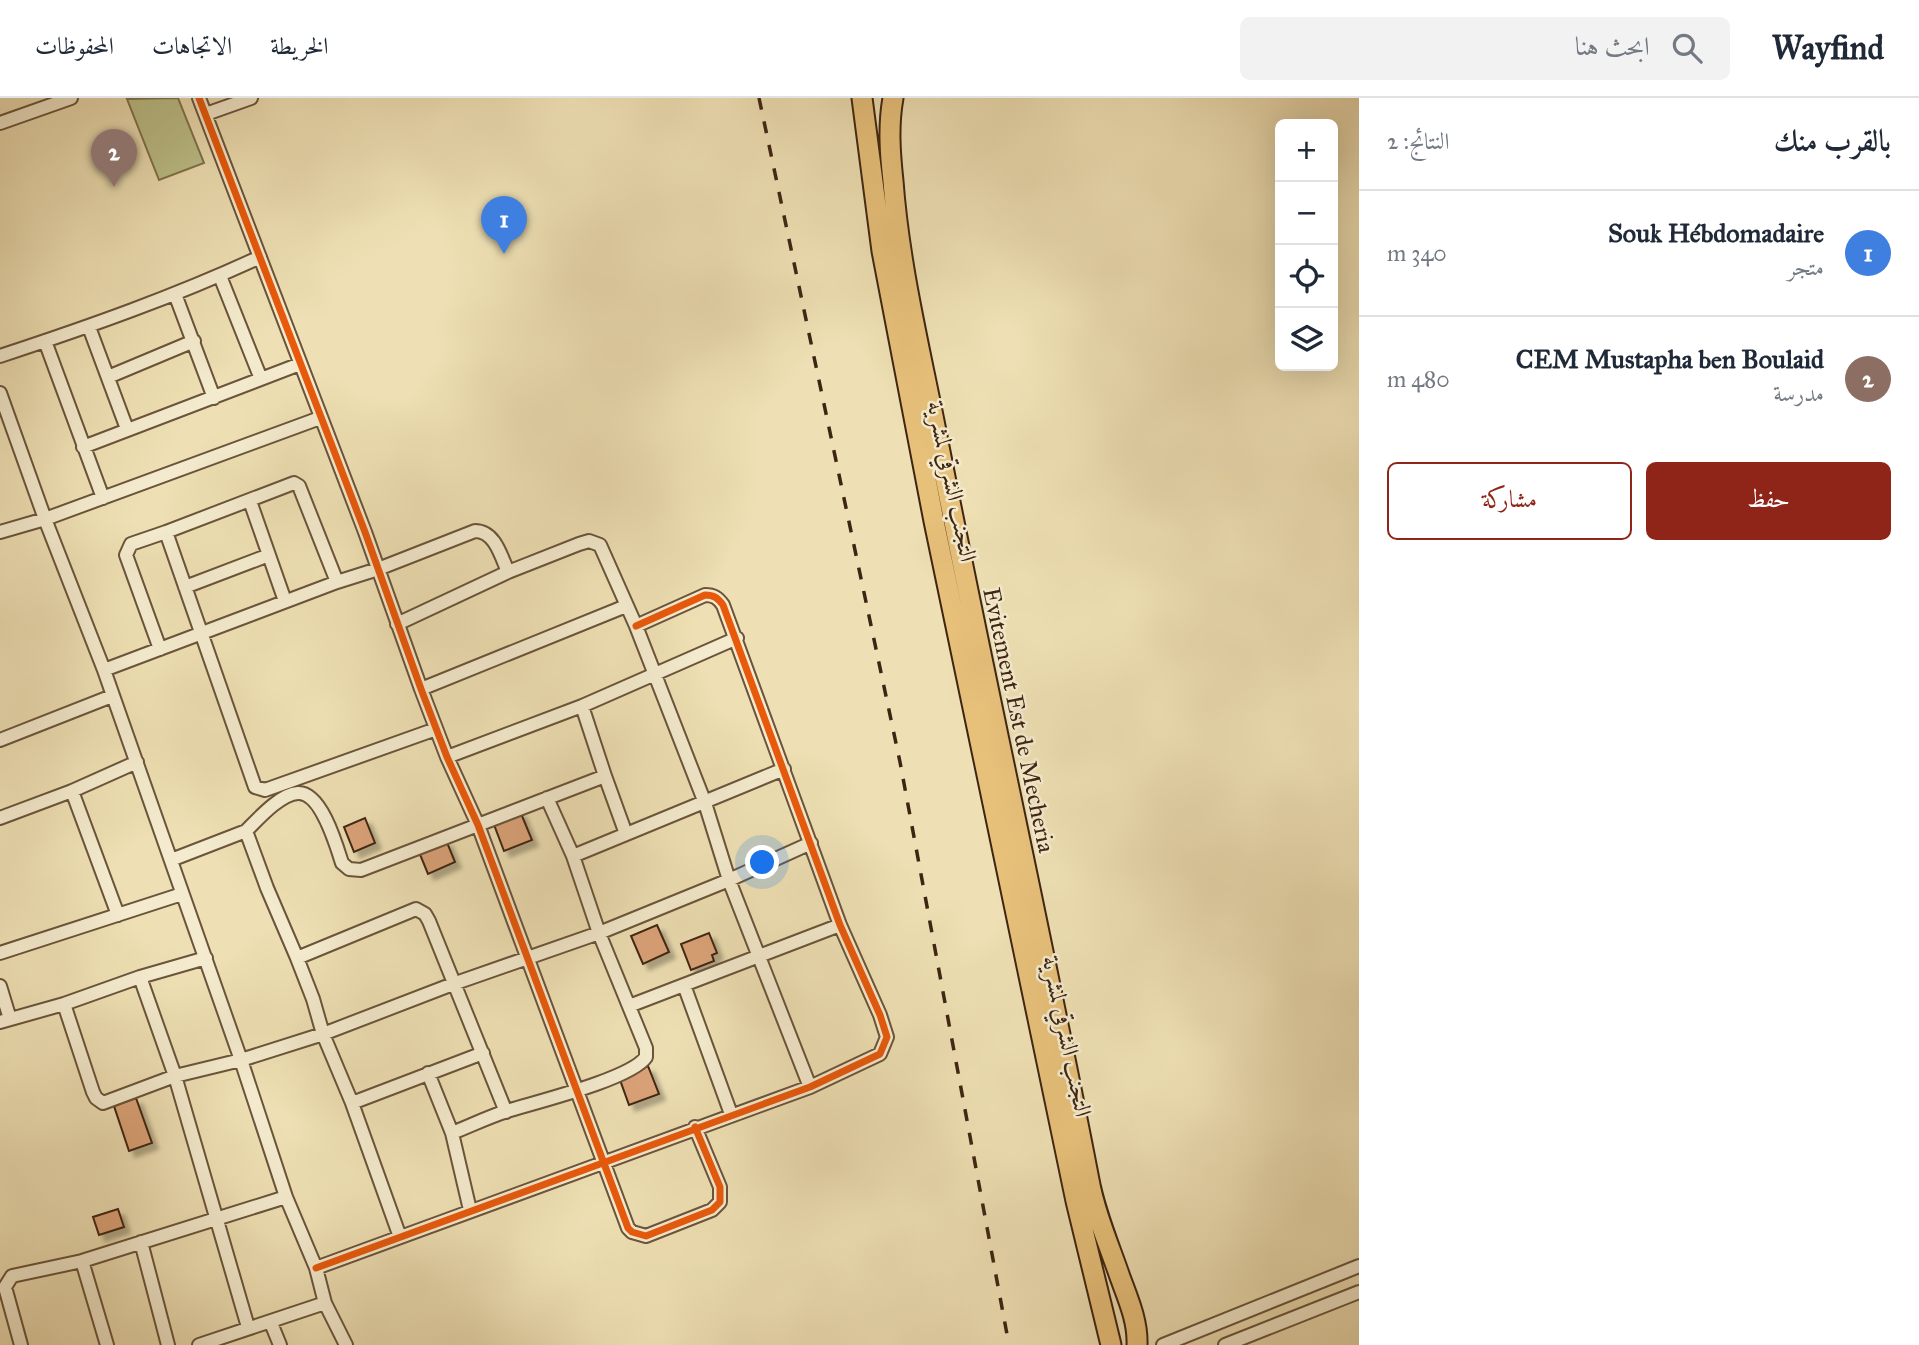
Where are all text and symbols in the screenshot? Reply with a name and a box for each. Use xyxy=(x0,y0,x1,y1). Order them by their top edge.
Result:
search box xyxy=(1240,17,1730,80)
text: Wayfind xyxy=(1772,28,1884,68)
icon: search xyxy=(1668,29,1706,67)
text: ابحث هنا xyxy=(1575,30,1650,62)
text: المحفوظات xyxy=(35,31,114,61)
text: الاتجاهات xyxy=(152,31,232,61)
text: الخريطة xyxy=(270,31,329,61)
map controls xyxy=(1275,119,1338,371)
button: + xyxy=(1275,119,1338,182)
text: بالقرب منك xyxy=(1774,123,1891,159)
text: النتائج: 2 xyxy=(1387,127,1449,155)
pin: 2 xyxy=(91,129,137,187)
button: − xyxy=(1275,182,1338,245)
pin: 1 xyxy=(481,196,527,254)
text: Souk Hébdomadaire xyxy=(1608,217,1824,249)
text: 340 m xyxy=(1387,239,1447,267)
text: 1 xyxy=(1863,239,1873,267)
button: locate xyxy=(1275,245,1338,308)
text: متجر xyxy=(1788,253,1824,281)
button: layers xyxy=(1275,308,1338,371)
text: CEM Mustapha ben Boulaid xyxy=(1516,343,1824,375)
text: 480 m xyxy=(1387,365,1450,393)
text: 2 xyxy=(1862,365,1874,393)
text: مدرسة xyxy=(1773,379,1824,407)
street label: التجنب الشرقي لمشرية xyxy=(916,398,984,565)
button: مشاركة xyxy=(1387,462,1632,540)
button: حفظ xyxy=(1646,462,1891,540)
street label: Evitement Est de Mecheria xyxy=(976,585,1062,856)
your location xyxy=(745,845,779,879)
street label: التجنب الشرقي لمشرية xyxy=(1031,953,1099,1120)

